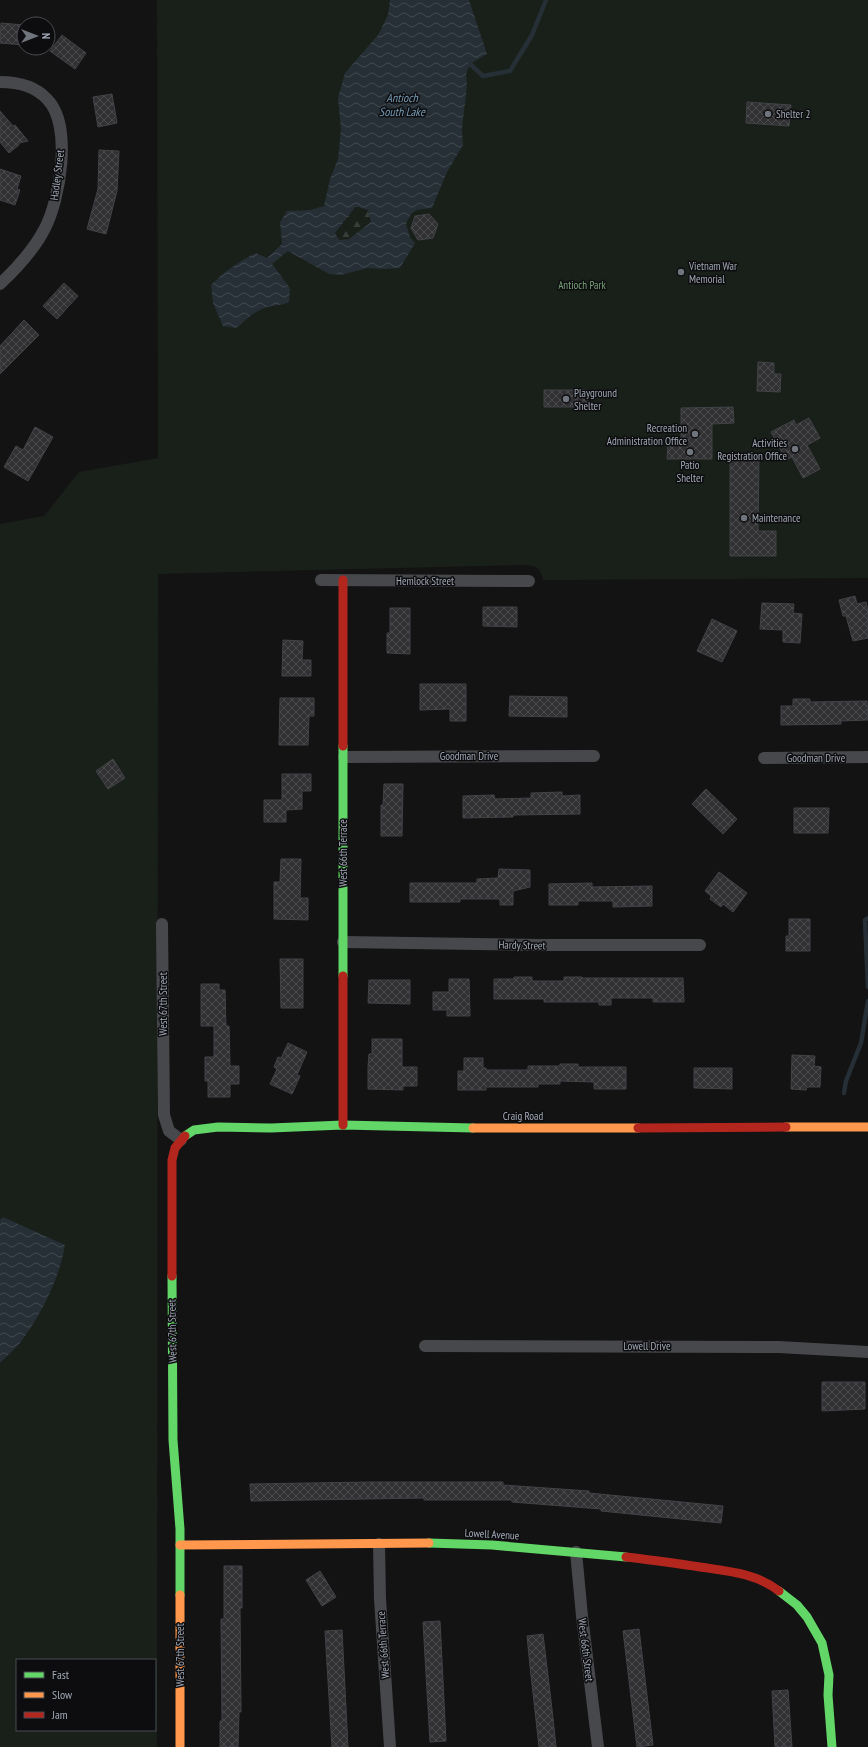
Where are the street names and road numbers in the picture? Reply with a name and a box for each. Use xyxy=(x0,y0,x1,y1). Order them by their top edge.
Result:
street label: Hadley Street xyxy=(47,149,67,201)
street label: Hemlock Street xyxy=(396,574,454,588)
street label: Goodman Drive xyxy=(440,749,499,763)
street label: Goodman Drive xyxy=(787,751,846,765)
street label: West 66th Terrace xyxy=(336,819,350,887)
street label: Hardy Street xyxy=(498,938,546,952)
street label: West 67th Street xyxy=(156,972,170,1036)
street label: Craig Road xyxy=(503,1109,544,1123)
street label: West 67th Street xyxy=(164,1299,180,1363)
street label: Lowell Drive xyxy=(623,1339,671,1353)
street label: Lowell Avenue xyxy=(464,1526,520,1542)
street label: West 66th Terrace xyxy=(374,1610,392,1679)
street label: West 66th Street xyxy=(575,1618,597,1682)
street label: West 67th Street xyxy=(173,1623,187,1687)

